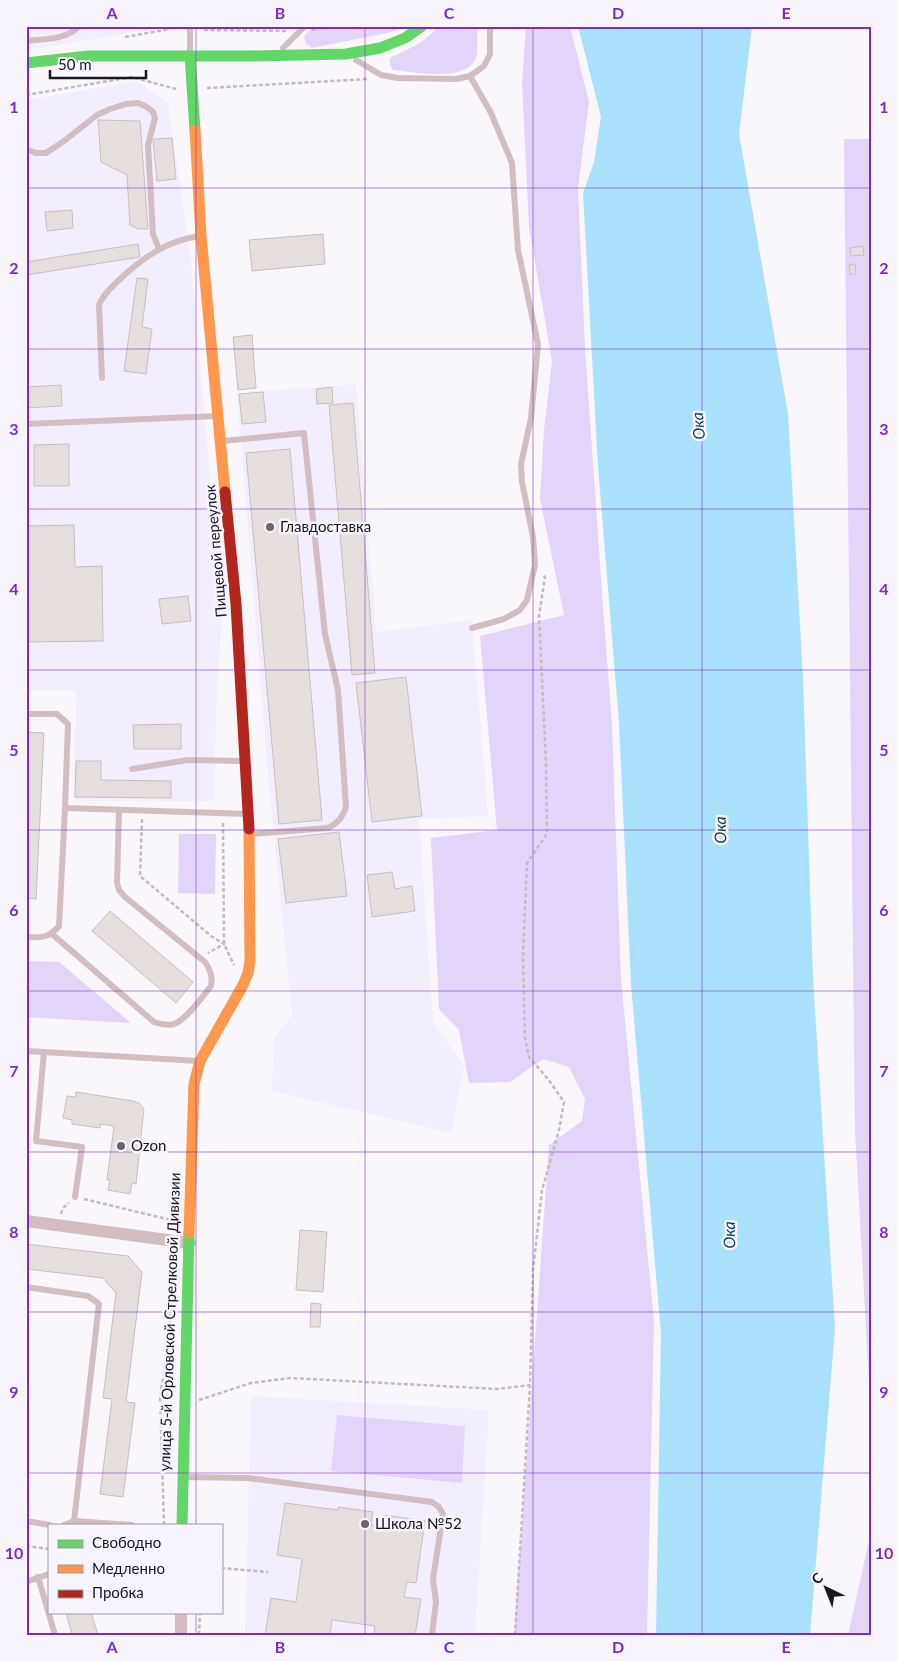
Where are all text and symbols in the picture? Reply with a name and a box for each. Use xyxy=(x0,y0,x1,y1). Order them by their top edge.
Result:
text: A xyxy=(105,3,118,22)
text: B xyxy=(275,3,285,22)
text: C xyxy=(444,3,455,22)
text: D xyxy=(612,3,624,22)
text: E xyxy=(781,3,791,22)
scale bar xyxy=(50,48,146,80)
text: 50 m xyxy=(58,55,92,73)
text: 1 xyxy=(9,97,19,116)
text: 1 xyxy=(879,97,889,116)
text: 2 xyxy=(9,258,19,277)
text: 2 xyxy=(879,258,889,277)
water label: Ока xyxy=(687,412,708,440)
text: 3 xyxy=(9,419,19,438)
text: 3 xyxy=(879,419,889,438)
street label: Пищевой переулок xyxy=(200,484,230,618)
place label: Главдоставка xyxy=(280,517,371,535)
marker: Главдоставка xyxy=(264,521,276,533)
text: 4 xyxy=(9,579,19,598)
text: 4 xyxy=(879,579,889,598)
text: 5 xyxy=(9,740,19,759)
text: 5 xyxy=(879,740,889,759)
water label: Ока xyxy=(710,816,729,844)
text: 6 xyxy=(9,900,19,919)
text: 6 xyxy=(879,900,889,919)
text: 7 xyxy=(9,1061,19,1080)
text: 7 xyxy=(879,1061,889,1080)
place label: Ozon xyxy=(131,1136,166,1154)
marker: Ozon xyxy=(115,1140,127,1152)
street label: улица 5-й Орловской Стрелковой Дивизии xyxy=(155,1172,183,1472)
water label: Ока xyxy=(719,1221,738,1249)
text: 8 xyxy=(9,1222,19,1241)
text: 8 xyxy=(879,1222,889,1241)
text: 9 xyxy=(9,1382,19,1401)
text: 9 xyxy=(879,1382,889,1401)
place label: Школа №52 xyxy=(375,1514,462,1532)
marker: Школа №52 xyxy=(359,1518,371,1530)
legend xyxy=(48,1524,222,1614)
text: Свободно xyxy=(92,1533,161,1551)
text: 10 xyxy=(5,1543,23,1562)
text: 10 xyxy=(875,1543,893,1562)
text: Медленно xyxy=(92,1559,165,1577)
north arrow xyxy=(800,1564,850,1614)
text: С xyxy=(808,1568,827,1588)
text: Пробка xyxy=(92,1583,144,1601)
text: A xyxy=(105,1637,118,1656)
text: B xyxy=(275,1637,285,1656)
text: C xyxy=(444,1637,455,1656)
text: D xyxy=(612,1637,624,1656)
text: E xyxy=(781,1637,791,1656)

